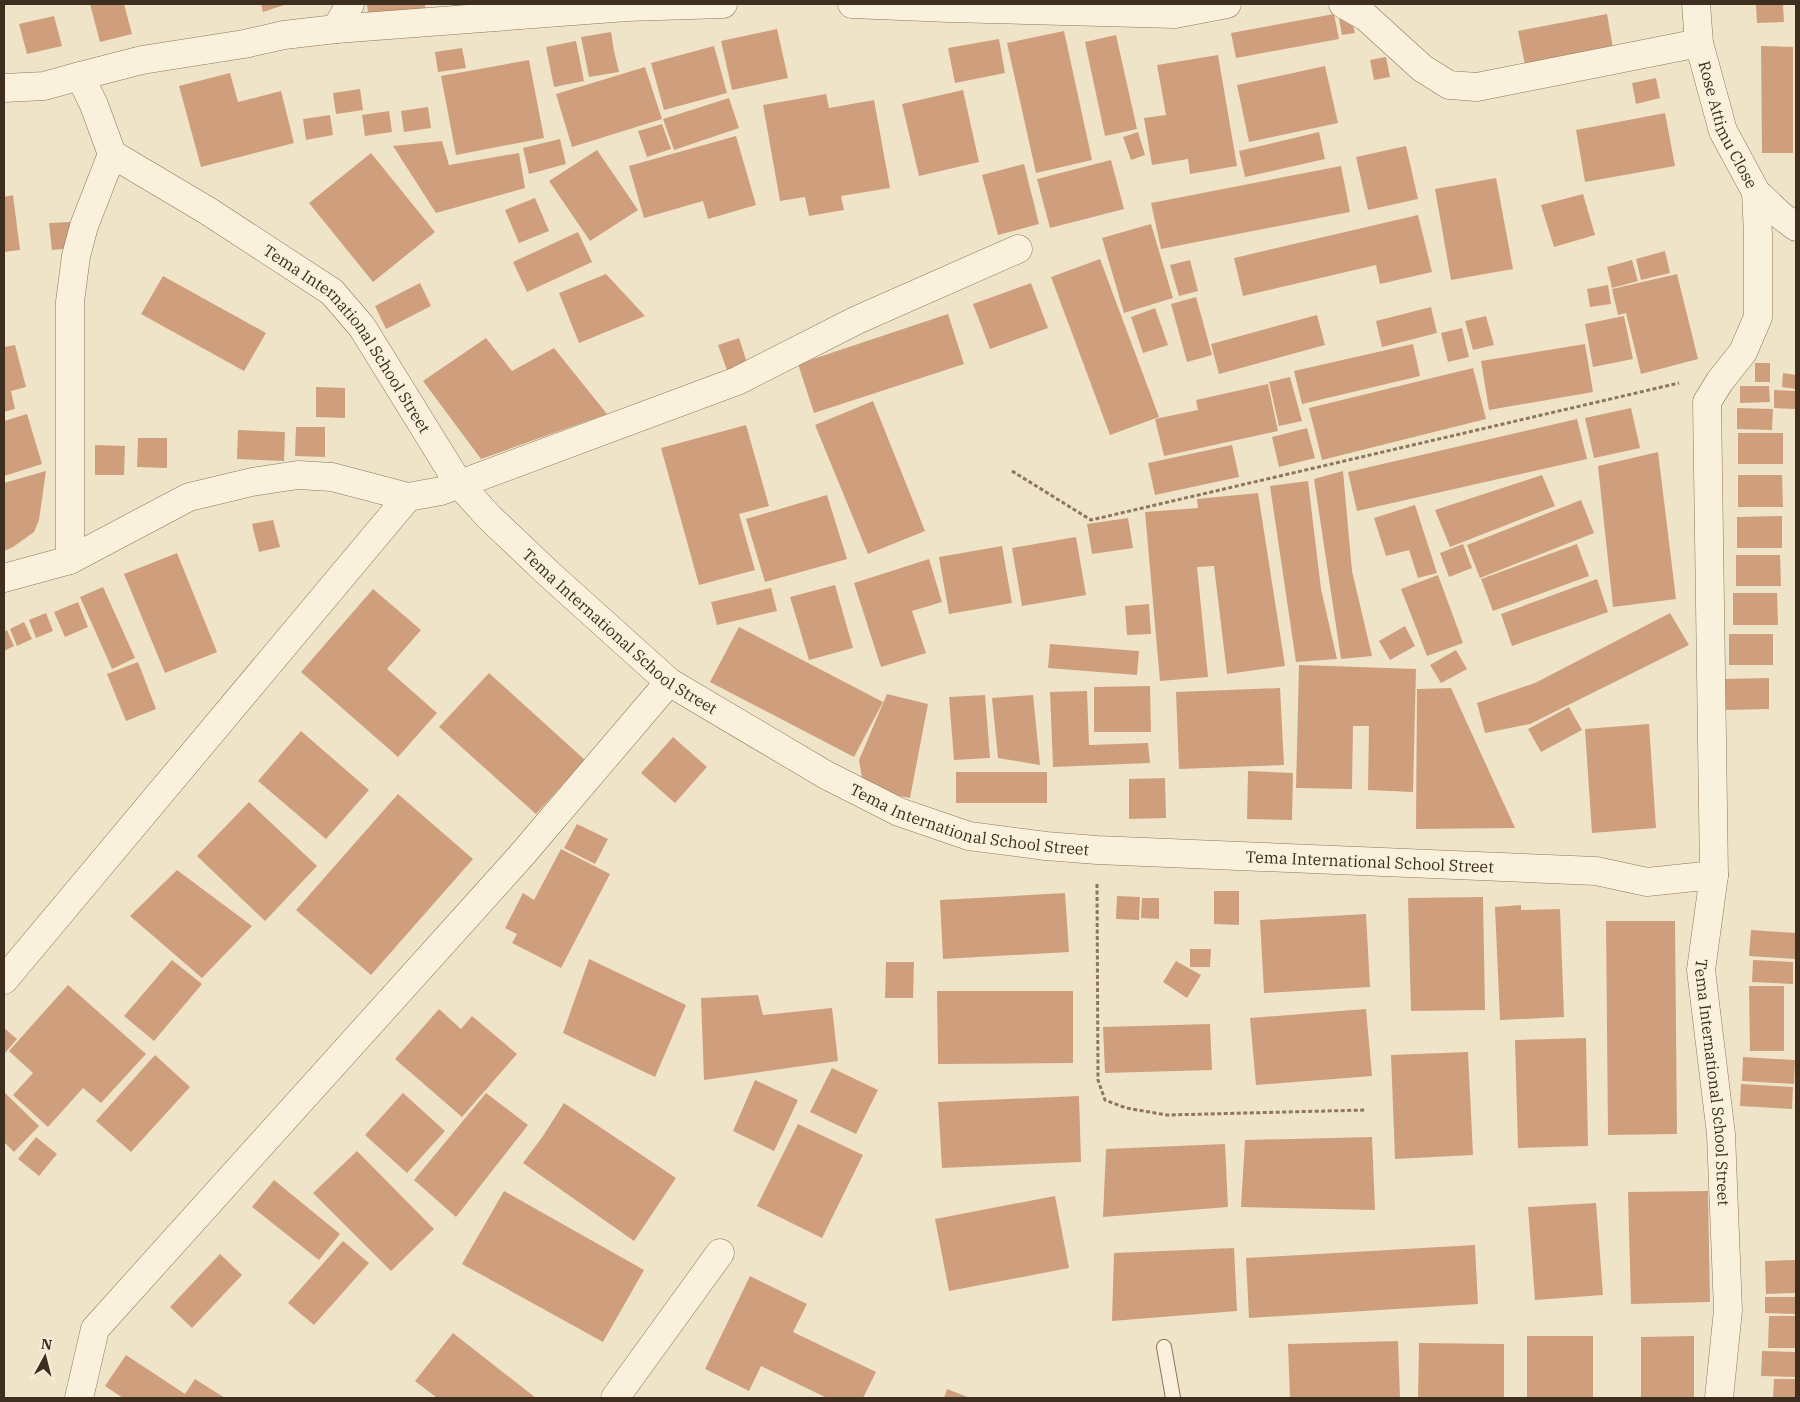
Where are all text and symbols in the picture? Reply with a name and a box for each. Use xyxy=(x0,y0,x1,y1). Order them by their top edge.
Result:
street label: Rose Attimu Close xyxy=(1694,59,1762,192)
street label: Tema International School Street xyxy=(260,240,435,437)
street label: Tema International School Street xyxy=(518,544,721,718)
street label: Tema International School Street xyxy=(847,779,1090,859)
street label: Tema International School Street xyxy=(1245,846,1495,877)
street label: Tema International School Street xyxy=(1691,957,1734,1207)
north arrow xyxy=(20,1332,70,1382)
text: N xyxy=(40,1334,53,1354)

